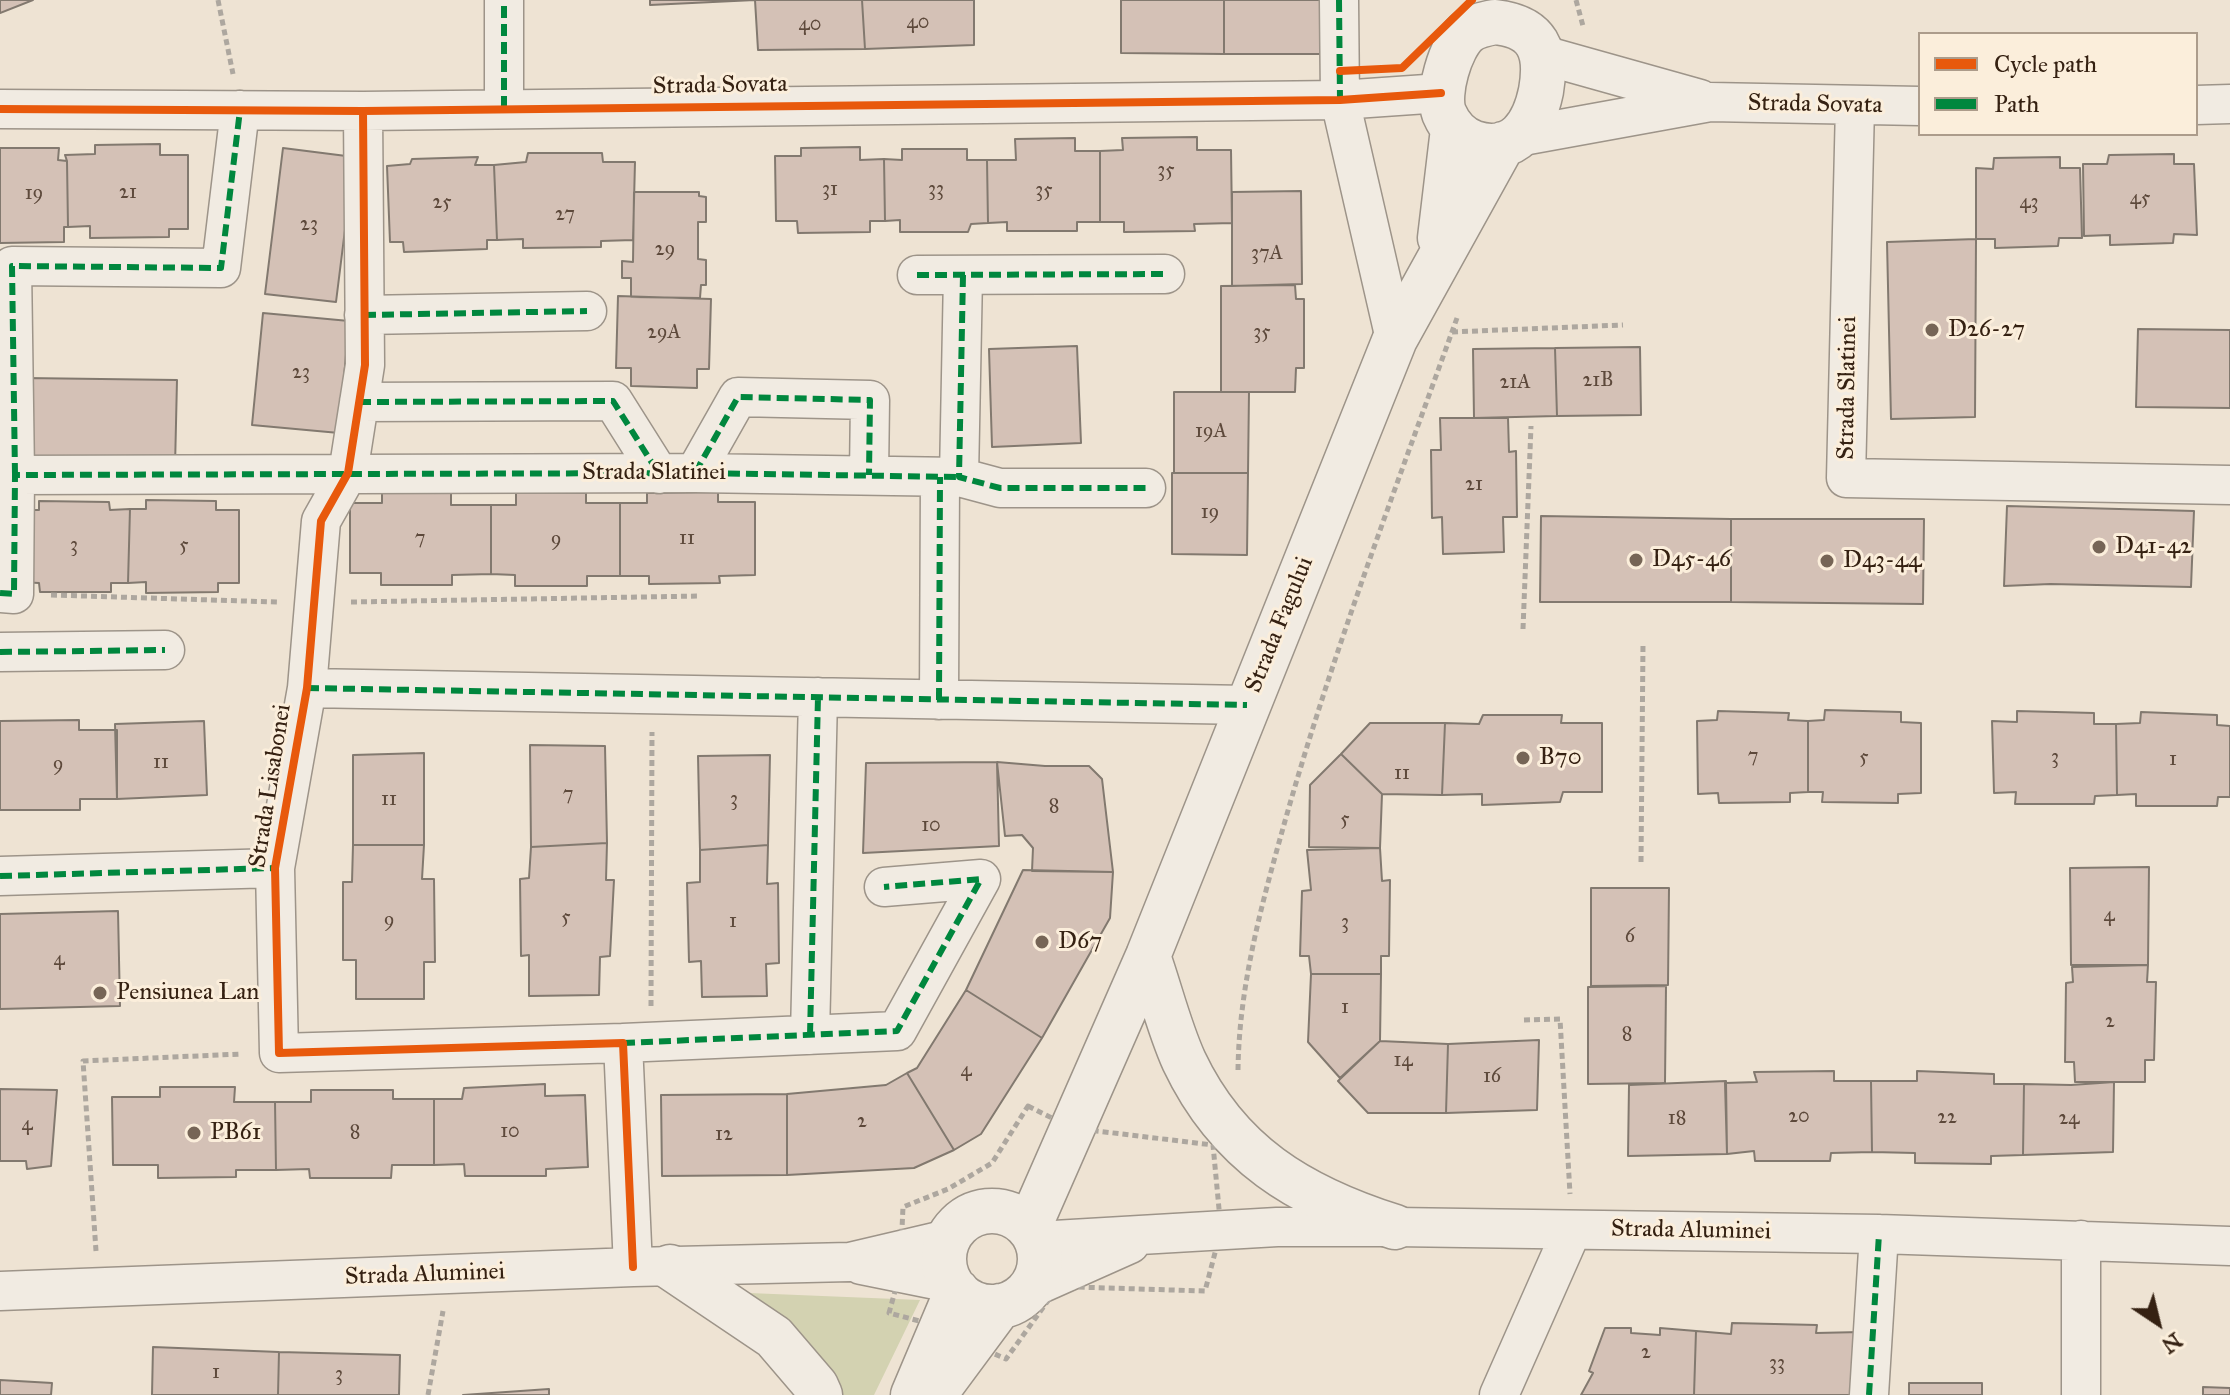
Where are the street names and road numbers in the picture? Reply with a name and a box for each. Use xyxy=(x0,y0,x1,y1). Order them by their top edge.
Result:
street label: Strada Sovata xyxy=(652,70,788,102)
street label: Strada Sovata xyxy=(1747,89,1883,121)
street label: Strada Slatinei xyxy=(1832,316,1864,460)
street label: Strada Slatinei xyxy=(582,459,726,487)
street label: Strada Fagului xyxy=(1240,553,1320,697)
street label: Strada Lisabonei xyxy=(244,702,298,870)
street label: Strada Aluminei xyxy=(1611,1215,1771,1247)
street label: Strada Aluminei xyxy=(344,1258,506,1292)

